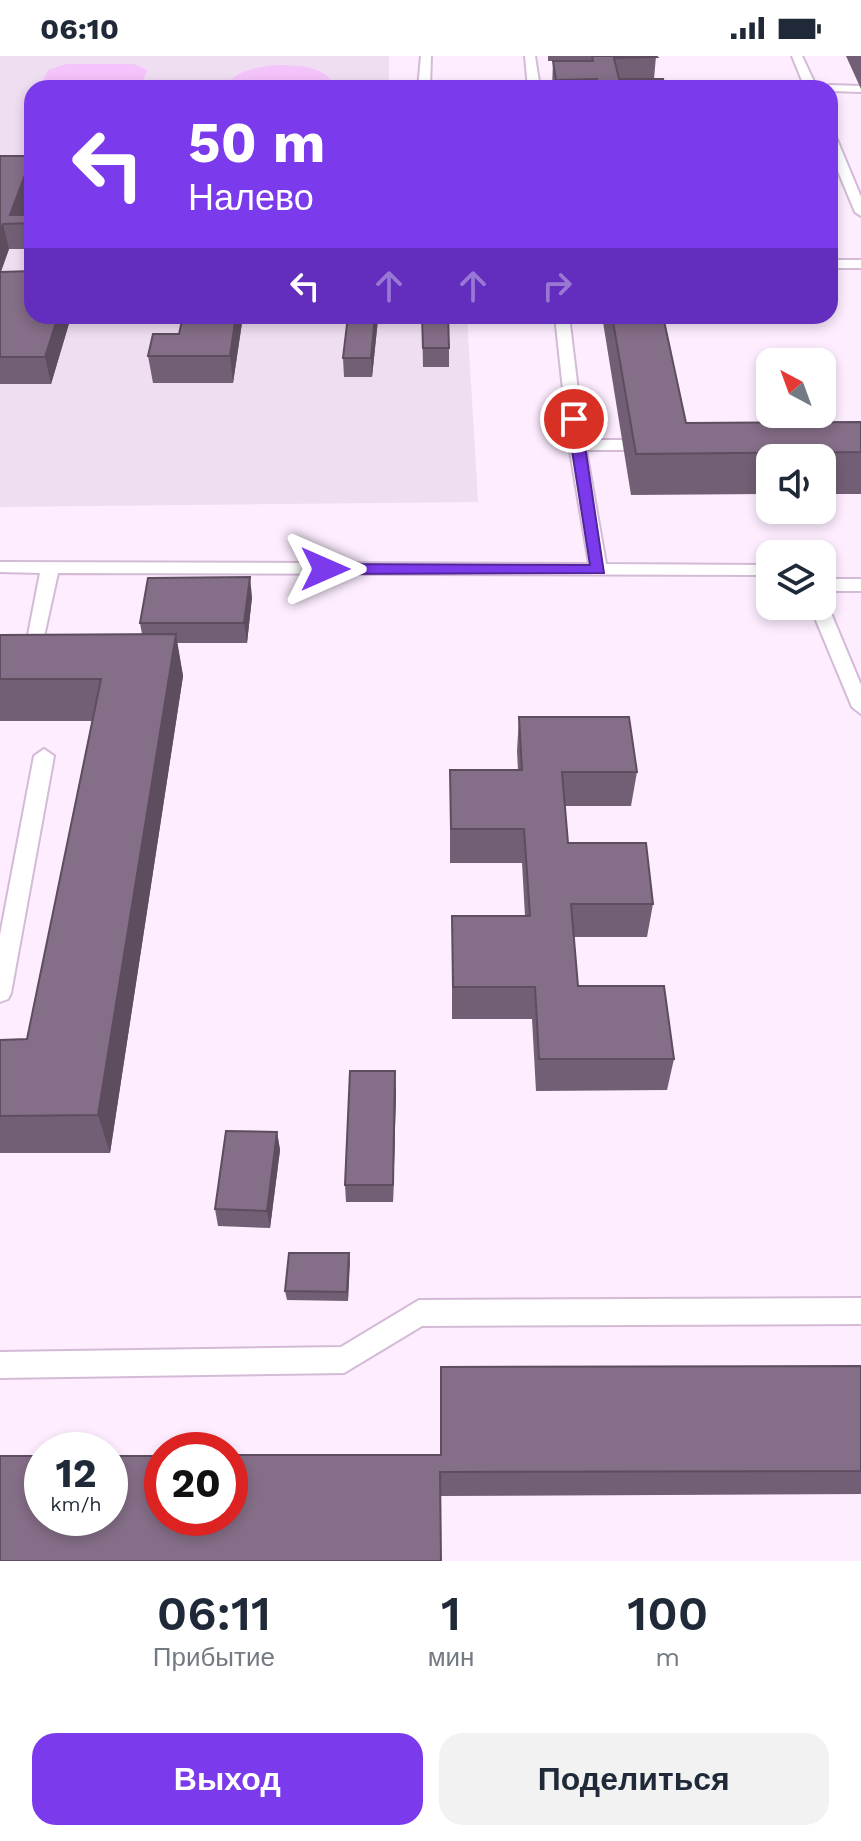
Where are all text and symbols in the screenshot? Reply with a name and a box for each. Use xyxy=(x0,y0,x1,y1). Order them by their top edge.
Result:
text: 06:10 xyxy=(40,11,119,46)
text: 50 m xyxy=(188,110,325,176)
icon: left xyxy=(56,112,160,216)
text: Налево xyxy=(188,177,314,219)
icon: left xyxy=(283,264,327,308)
icon: ahead xyxy=(367,264,411,308)
icon: ahead xyxy=(451,264,495,308)
icon: right xyxy=(535,264,579,308)
north arrow xyxy=(756,348,836,428)
map controls xyxy=(756,348,836,620)
pin xyxy=(540,385,608,453)
icon: arrive xyxy=(552,397,596,441)
button: sound xyxy=(756,444,836,524)
position arrow xyxy=(283,527,367,611)
button: layers xyxy=(756,540,836,620)
speed limit sign: 20 xyxy=(144,1432,248,1536)
text: 12 xyxy=(55,1450,97,1497)
text: km/h xyxy=(50,1492,102,1516)
text: 06:11 xyxy=(157,1585,271,1642)
text: 1 xyxy=(441,1585,461,1642)
text: 100 xyxy=(627,1585,708,1642)
text: Прибытие xyxy=(153,1642,275,1672)
text: мин xyxy=(428,1642,474,1672)
text: m xyxy=(655,1642,680,1672)
button: Выход xyxy=(32,1733,423,1825)
button: Поделиться xyxy=(439,1733,829,1825)

